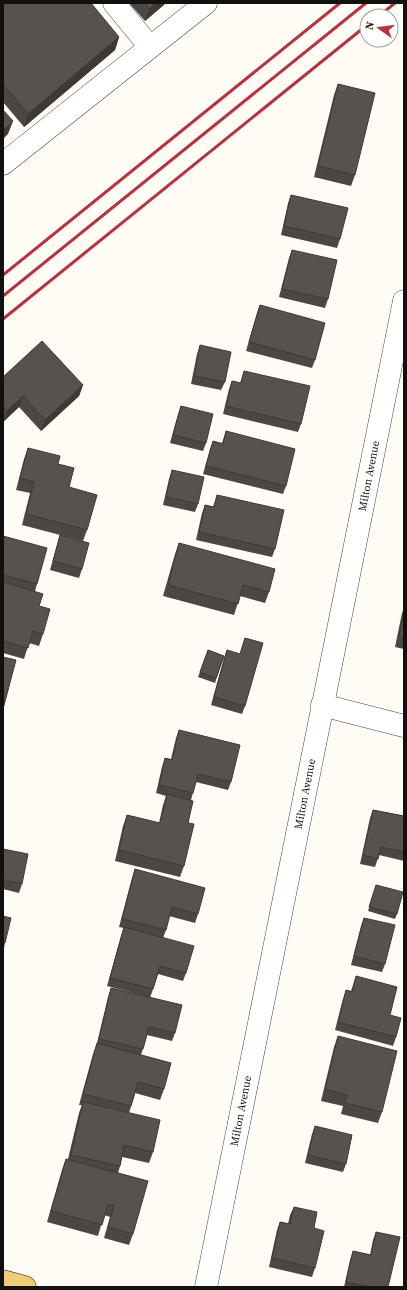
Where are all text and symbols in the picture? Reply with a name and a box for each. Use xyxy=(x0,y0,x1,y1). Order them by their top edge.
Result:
north arrow xyxy=(359,8,399,48)
text: N xyxy=(362,20,378,31)
street label: Milton Avenue xyxy=(355,439,383,512)
street label: Milton Avenue xyxy=(291,757,319,830)
street label: Milton Avenue xyxy=(227,1074,255,1147)

